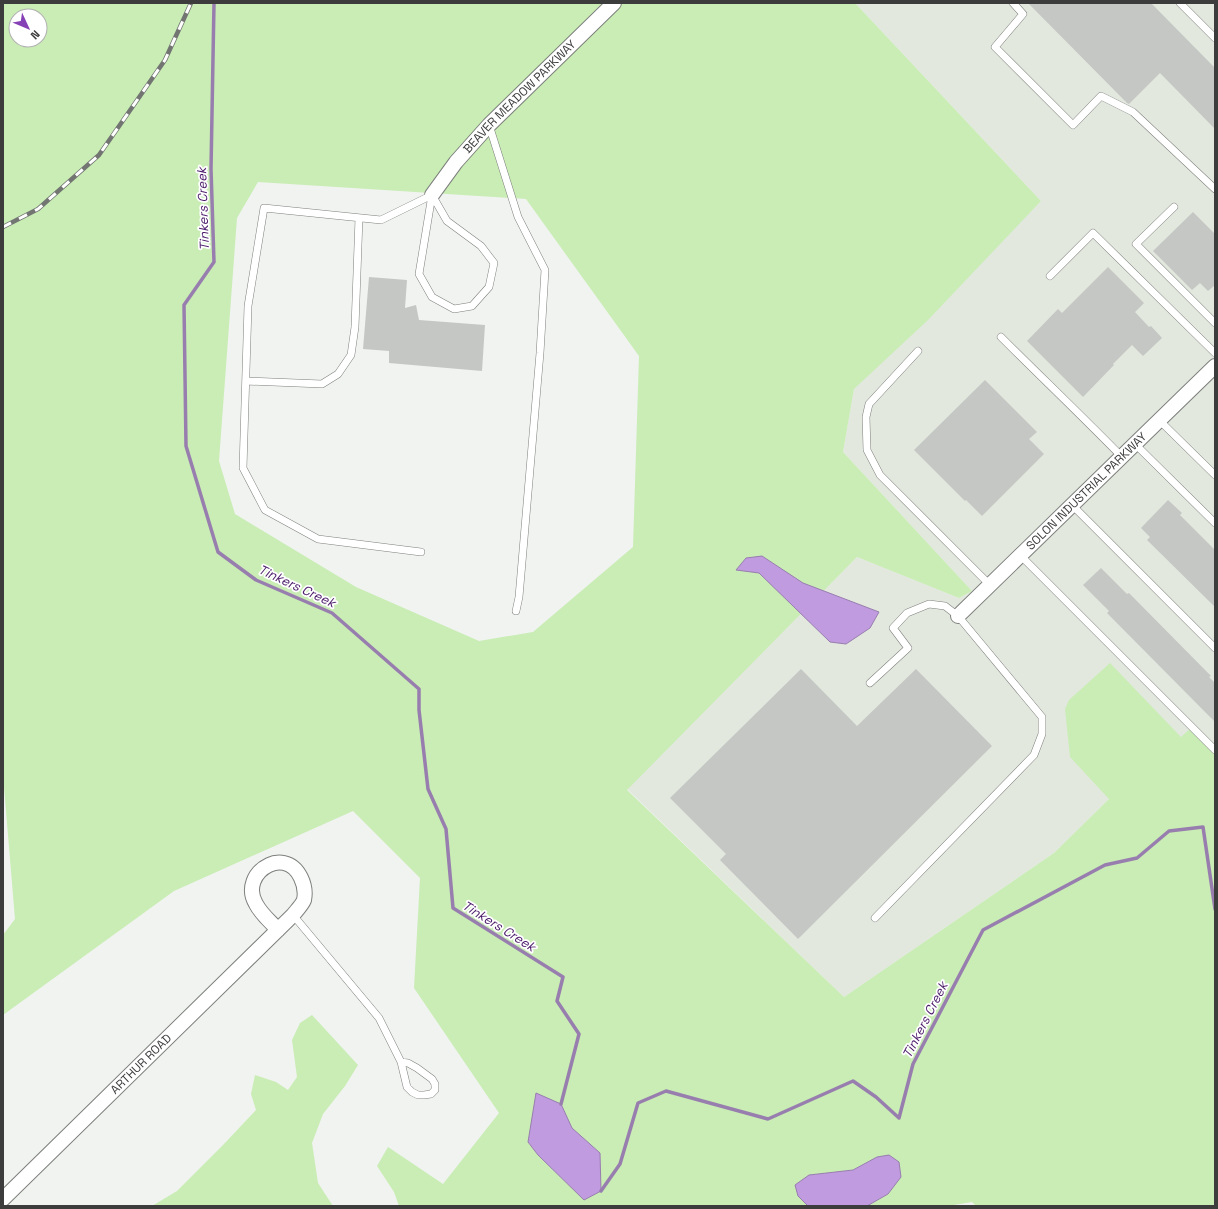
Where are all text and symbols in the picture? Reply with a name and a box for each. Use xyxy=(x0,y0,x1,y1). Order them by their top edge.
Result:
north arrow xyxy=(8,8,48,48)
text: N xyxy=(28,27,43,42)
street label: BEAVER MEADOW PARKWAY xyxy=(460,36,580,157)
water label: Tinkers Creek xyxy=(193,165,213,251)
street label: SOLON INDUSTRIAL PARKWAY xyxy=(1023,428,1151,554)
water label: Tinkers Creek xyxy=(256,561,340,612)
water label: Tinkers Creek xyxy=(459,897,541,956)
water label: Tinkers Creek xyxy=(898,977,952,1061)
street label: ARTHUR ROAD xyxy=(107,1030,175,1098)

